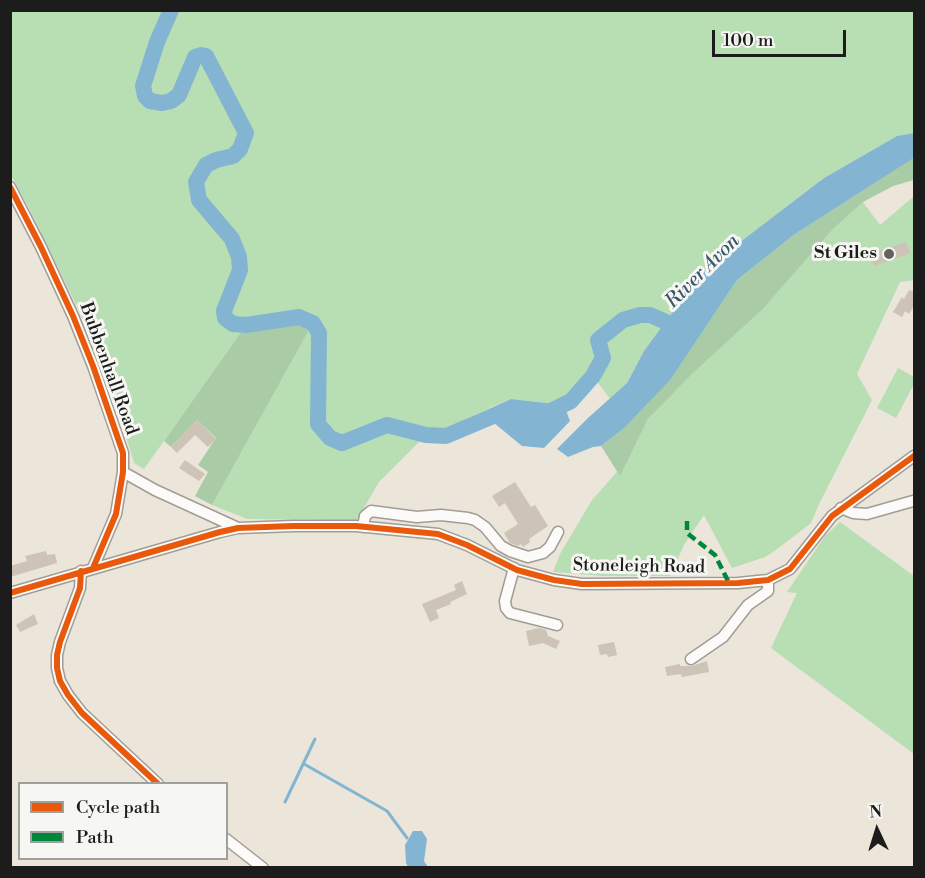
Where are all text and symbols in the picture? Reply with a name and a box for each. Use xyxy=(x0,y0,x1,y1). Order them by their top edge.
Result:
scale bar xyxy=(715,18,848,56)
text: 100 m xyxy=(723,29,774,52)
water label: River Avon xyxy=(661,230,745,314)
place label: St Giles xyxy=(814,243,877,265)
marker: St Giles xyxy=(882,247,896,261)
street label: Bubbenhall Road xyxy=(74,300,142,438)
street label: Stoneleigh Road xyxy=(573,555,705,579)
legend xyxy=(18,782,228,860)
text: Cycle path xyxy=(76,796,160,819)
north arrow xyxy=(847,800,907,860)
text: N xyxy=(869,802,883,822)
text: Path xyxy=(76,826,114,849)

